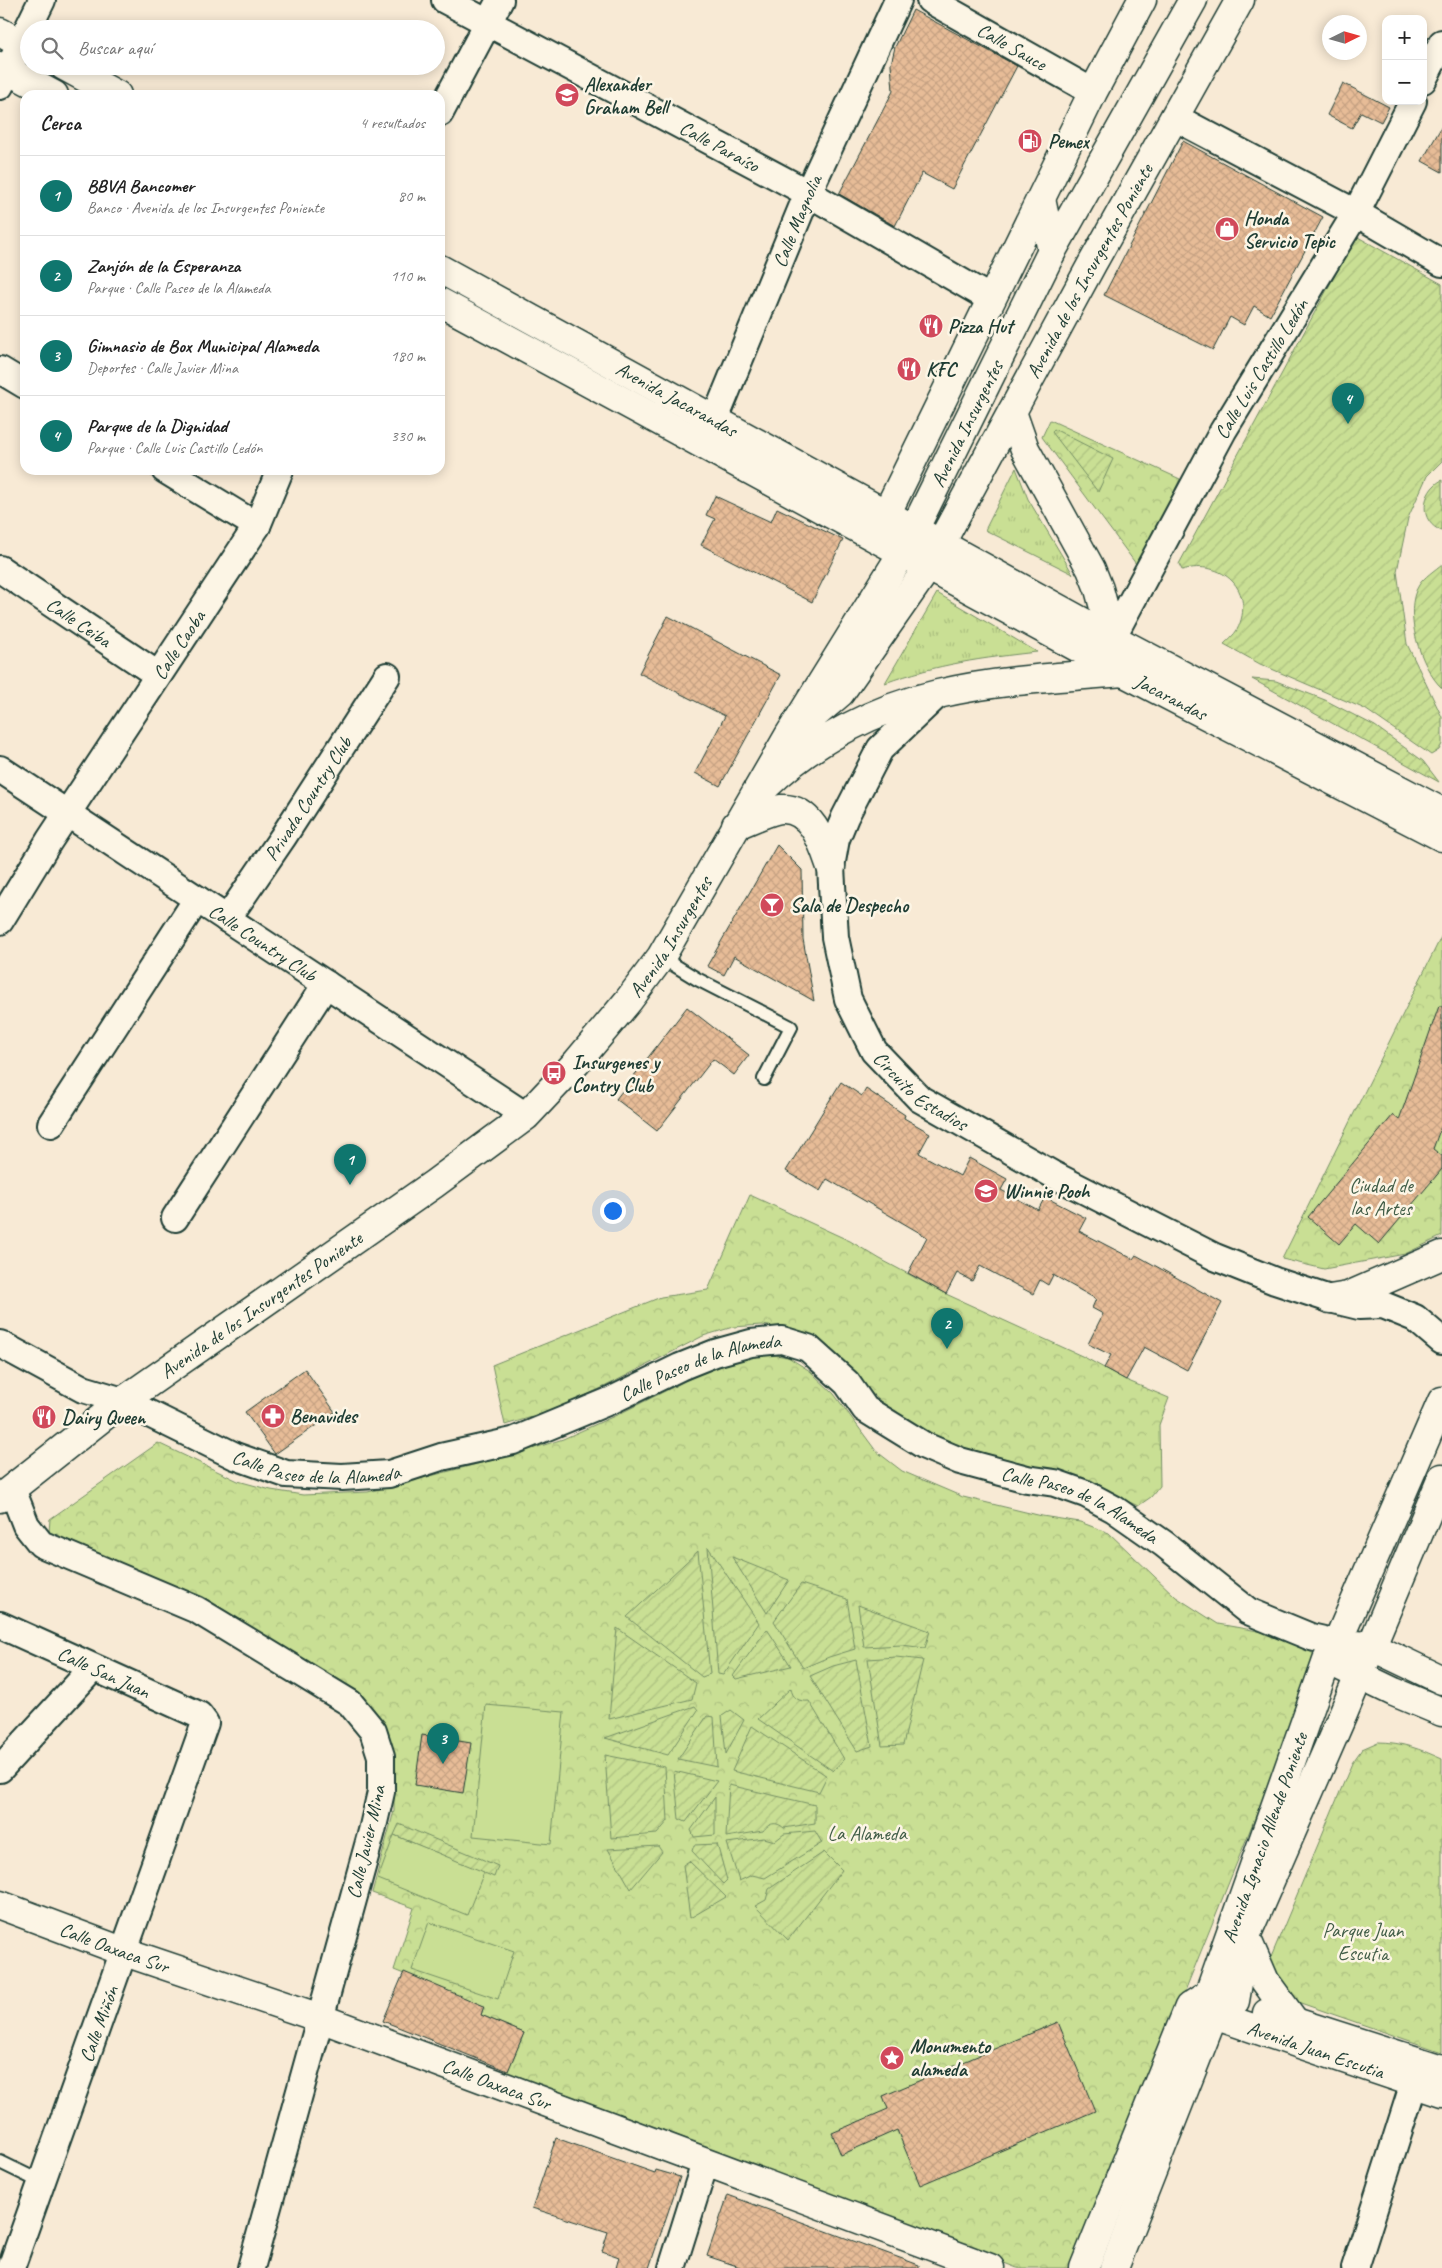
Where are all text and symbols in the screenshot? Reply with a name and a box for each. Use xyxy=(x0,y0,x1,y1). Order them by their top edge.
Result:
north arrow xyxy=(1322,15,1367,60)
map controls xyxy=(1382,15,1427,105)
button: + xyxy=(1382,15,1427,60)
street label: Calle Sauce xyxy=(973,17,1052,76)
search box xyxy=(20,20,445,75)
icon: search xyxy=(38,34,66,62)
text: Buscar aquí xyxy=(78,36,152,60)
button: − xyxy=(1382,60,1427,105)
place label: Alexander Graham Bell xyxy=(584,72,671,120)
school or university icon: Alexander Graham Bell xyxy=(554,82,580,108)
text: Cerca xyxy=(40,110,81,136)
text: 4 resultados xyxy=(360,113,425,133)
street label: Calle Paraíso xyxy=(676,115,765,178)
fuel station icon: Pemex xyxy=(1017,128,1043,154)
place label: Pemex xyxy=(1048,129,1091,154)
street label: Avenida de los Insurgentes Poniente xyxy=(1020,158,1159,382)
street label: Calle Magnolia xyxy=(766,169,828,271)
text: BBVA Bancomer xyxy=(87,174,194,198)
text: 1 xyxy=(52,186,60,206)
text: 80 m xyxy=(398,186,425,206)
text: Banco · Avenida de los Insurgentes Poniente xyxy=(87,198,324,218)
place label: Honda Servicio Tepic xyxy=(1244,206,1336,254)
shop icon: Honda Servicio Tepic xyxy=(1214,216,1240,242)
text: Zanjón de la Esperanza xyxy=(87,254,240,278)
text: 2 xyxy=(52,266,60,286)
text: 110 m xyxy=(391,266,425,286)
text: Parque · Calle Paseo de la Alameda xyxy=(87,278,270,298)
street label: Calle Luis Castillo Ledón xyxy=(1209,293,1314,443)
restaurant icon: Pizza Hut xyxy=(918,313,944,339)
place label: Pizza Hut xyxy=(948,314,1016,339)
text: Gimnasio de Box Municipal Alameda xyxy=(87,334,319,358)
text: 3 xyxy=(52,346,60,366)
text: 180 m xyxy=(391,346,425,366)
street label: Avenida Insurgentes xyxy=(925,355,1009,491)
street label: Avenida Jacarandas xyxy=(612,356,744,443)
restaurant icon: KFC xyxy=(896,356,922,382)
place label: KFC xyxy=(926,357,959,382)
text: Deportes · Calle Javier Mina xyxy=(87,358,238,378)
pin: 4 xyxy=(1332,383,1364,424)
text: Parque de la Dignidad xyxy=(87,414,227,438)
text: 4 xyxy=(52,426,60,446)
text: 330 m xyxy=(391,426,425,446)
text: Parque · Calle Luis Castillo Ledón xyxy=(87,438,262,458)
street label: Calle Ceiba xyxy=(42,591,118,654)
street label: Calle Caoba xyxy=(147,604,212,684)
street label: Jacarandas xyxy=(1130,668,1213,727)
street label: Privada Country Club xyxy=(258,731,358,865)
street label: Avenida Insurgentes xyxy=(623,870,718,1002)
bar icon: Sala de Despecho xyxy=(759,892,785,918)
place label: Sala de Despecho xyxy=(790,893,910,918)
street label: Calle Country Club xyxy=(204,898,323,988)
street label: Circuito Estadios xyxy=(868,1046,974,1137)
place label: Insurgenes y Contry Club xyxy=(572,1050,661,1098)
bus stop icon: Insurgenes y Contry Club xyxy=(541,1060,567,1086)
pin: 1 xyxy=(334,1144,366,1185)
park label: Ciudad de las Artes xyxy=(1349,1173,1414,1221)
school or university icon: Winnie Pooh xyxy=(973,1178,999,1204)
place label: Winnie Pooh xyxy=(1004,1179,1091,1204)
your location xyxy=(600,1198,626,1224)
street label: Avenida de los Insurgentes Poniente xyxy=(155,1225,368,1384)
pin: 2 xyxy=(931,1308,963,1349)
street label: Calle Paseo de la Alameda xyxy=(616,1328,783,1407)
pharmacy icon: Benavides xyxy=(260,1403,286,1429)
restaurant icon: Dairy Queen xyxy=(31,1404,57,1430)
place label: Benavides xyxy=(290,1404,359,1429)
place label: Dairy Queen xyxy=(62,1405,147,1431)
street label: Calle Paseo de la Alameda xyxy=(229,1444,404,1490)
street label: Calle Paseo de la Alameda xyxy=(999,1460,1164,1549)
street label: Calle San Juan xyxy=(54,1640,155,1704)
pin: 3 xyxy=(427,1723,459,1764)
street label: Avenida Ignacio Allende Poniente xyxy=(1216,1728,1313,1946)
street label: Calle Javier Mina xyxy=(341,1782,391,1901)
park label: La Alameda xyxy=(828,1821,908,1846)
street label: Calle Oaxaca Sur xyxy=(56,1916,174,1979)
park label: Parque Juan Escutia xyxy=(1323,1918,1404,1966)
street label: Calle Miñón xyxy=(74,1981,125,2066)
street label: Avenida Juan Escutia xyxy=(1244,2015,1389,2085)
place label: Monumento alameda xyxy=(910,2034,992,2082)
place icon: Monumento alameda xyxy=(879,2045,905,2071)
street label: Calle Oaxaca Sur xyxy=(439,2052,556,2116)

